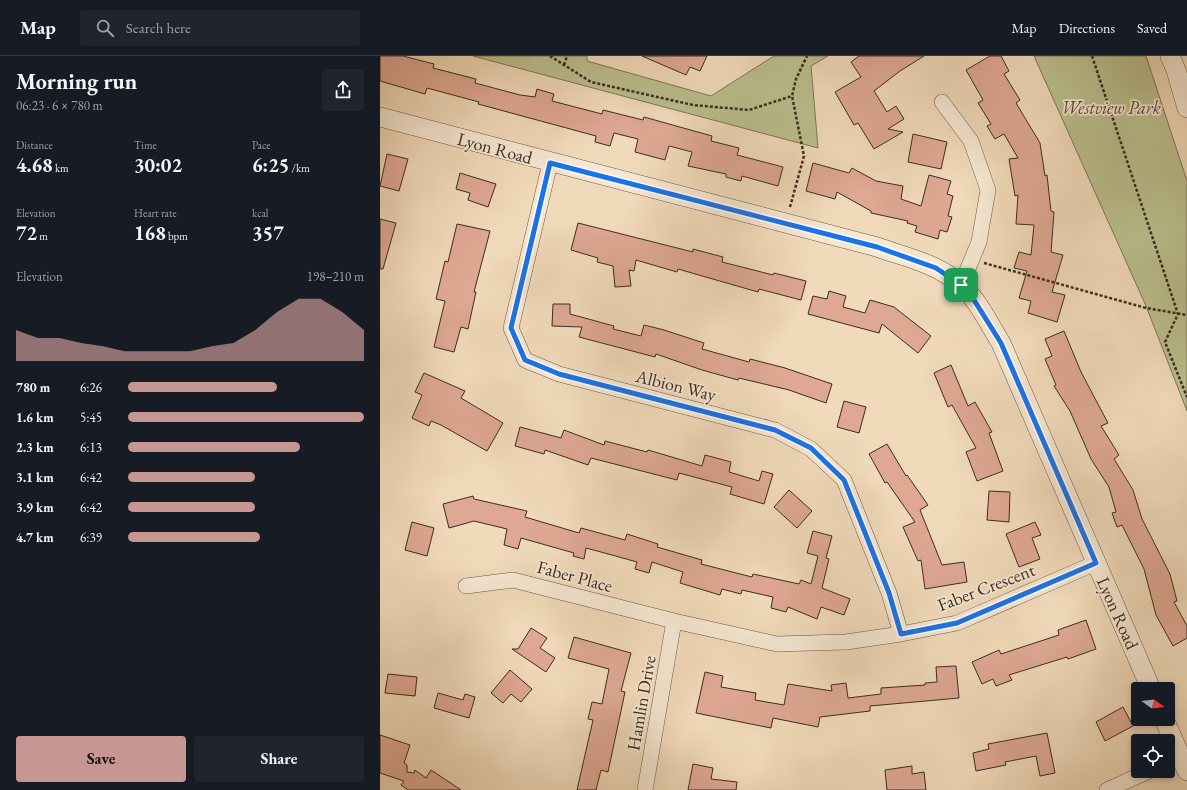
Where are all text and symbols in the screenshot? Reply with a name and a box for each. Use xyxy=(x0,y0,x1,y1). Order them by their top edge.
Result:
search box xyxy=(80,10,360,46)
text: Map xyxy=(20,15,56,40)
icon: search xyxy=(94,17,116,39)
text: Search here xyxy=(126,18,191,37)
text: Map xyxy=(1011,19,1037,37)
text: Directions xyxy=(1059,19,1115,37)
text: Saved xyxy=(1137,19,1167,37)
text: Morning run xyxy=(16,67,137,96)
button: share xyxy=(322,69,364,111)
park label: Westview Park xyxy=(1061,96,1161,119)
text: 06:23 · 6 × 780 m xyxy=(16,97,103,114)
street label: Lyon Road xyxy=(455,127,536,169)
text: Distance xyxy=(16,138,53,152)
text: Time xyxy=(134,138,157,152)
text: Pace xyxy=(252,138,270,152)
text: 4.68 xyxy=(16,152,53,178)
text: 30:02 xyxy=(134,152,182,178)
text: 6:25 xyxy=(252,152,289,178)
text: km xyxy=(53,161,69,175)
text: /km xyxy=(289,161,310,175)
text: Elevation xyxy=(16,206,56,220)
text: Heart rate xyxy=(134,206,177,220)
text: kcal xyxy=(252,206,269,220)
text: 72 xyxy=(16,220,37,246)
text: 168 xyxy=(134,220,166,246)
text: 357 xyxy=(252,220,284,246)
text: m xyxy=(37,229,48,243)
text: bpm xyxy=(166,229,188,243)
text: Elevation xyxy=(16,268,63,285)
text: 198–210 m xyxy=(307,268,364,285)
pin xyxy=(944,268,978,302)
icon: arrive xyxy=(950,274,972,296)
street label: Albion Way xyxy=(632,364,719,406)
text: 780 m xyxy=(16,379,50,396)
text: 6:26 xyxy=(80,379,102,396)
text: 1.6 km xyxy=(16,409,54,426)
text: 5:45 xyxy=(80,409,102,426)
text: 2.3 km xyxy=(16,439,54,456)
text: 6:13 xyxy=(80,439,102,456)
text: 3.1 km xyxy=(16,469,54,486)
text: 6:42 xyxy=(80,469,102,486)
text: 3.9 km xyxy=(16,499,54,516)
text: 6:42 xyxy=(80,499,102,516)
text: 4.7 km xyxy=(16,529,54,546)
text: 6:39 xyxy=(80,529,102,546)
street label: Faber Place xyxy=(535,555,615,597)
street label: Faber Crescent xyxy=(934,558,1038,616)
street label: Lyon Road xyxy=(1092,573,1144,654)
street label: Hamlin Drive xyxy=(621,654,661,752)
north arrow xyxy=(1131,682,1175,726)
map controls xyxy=(1131,682,1175,778)
button: locate xyxy=(1131,734,1175,778)
button: Save xyxy=(16,736,186,782)
button: Share xyxy=(194,736,364,782)

